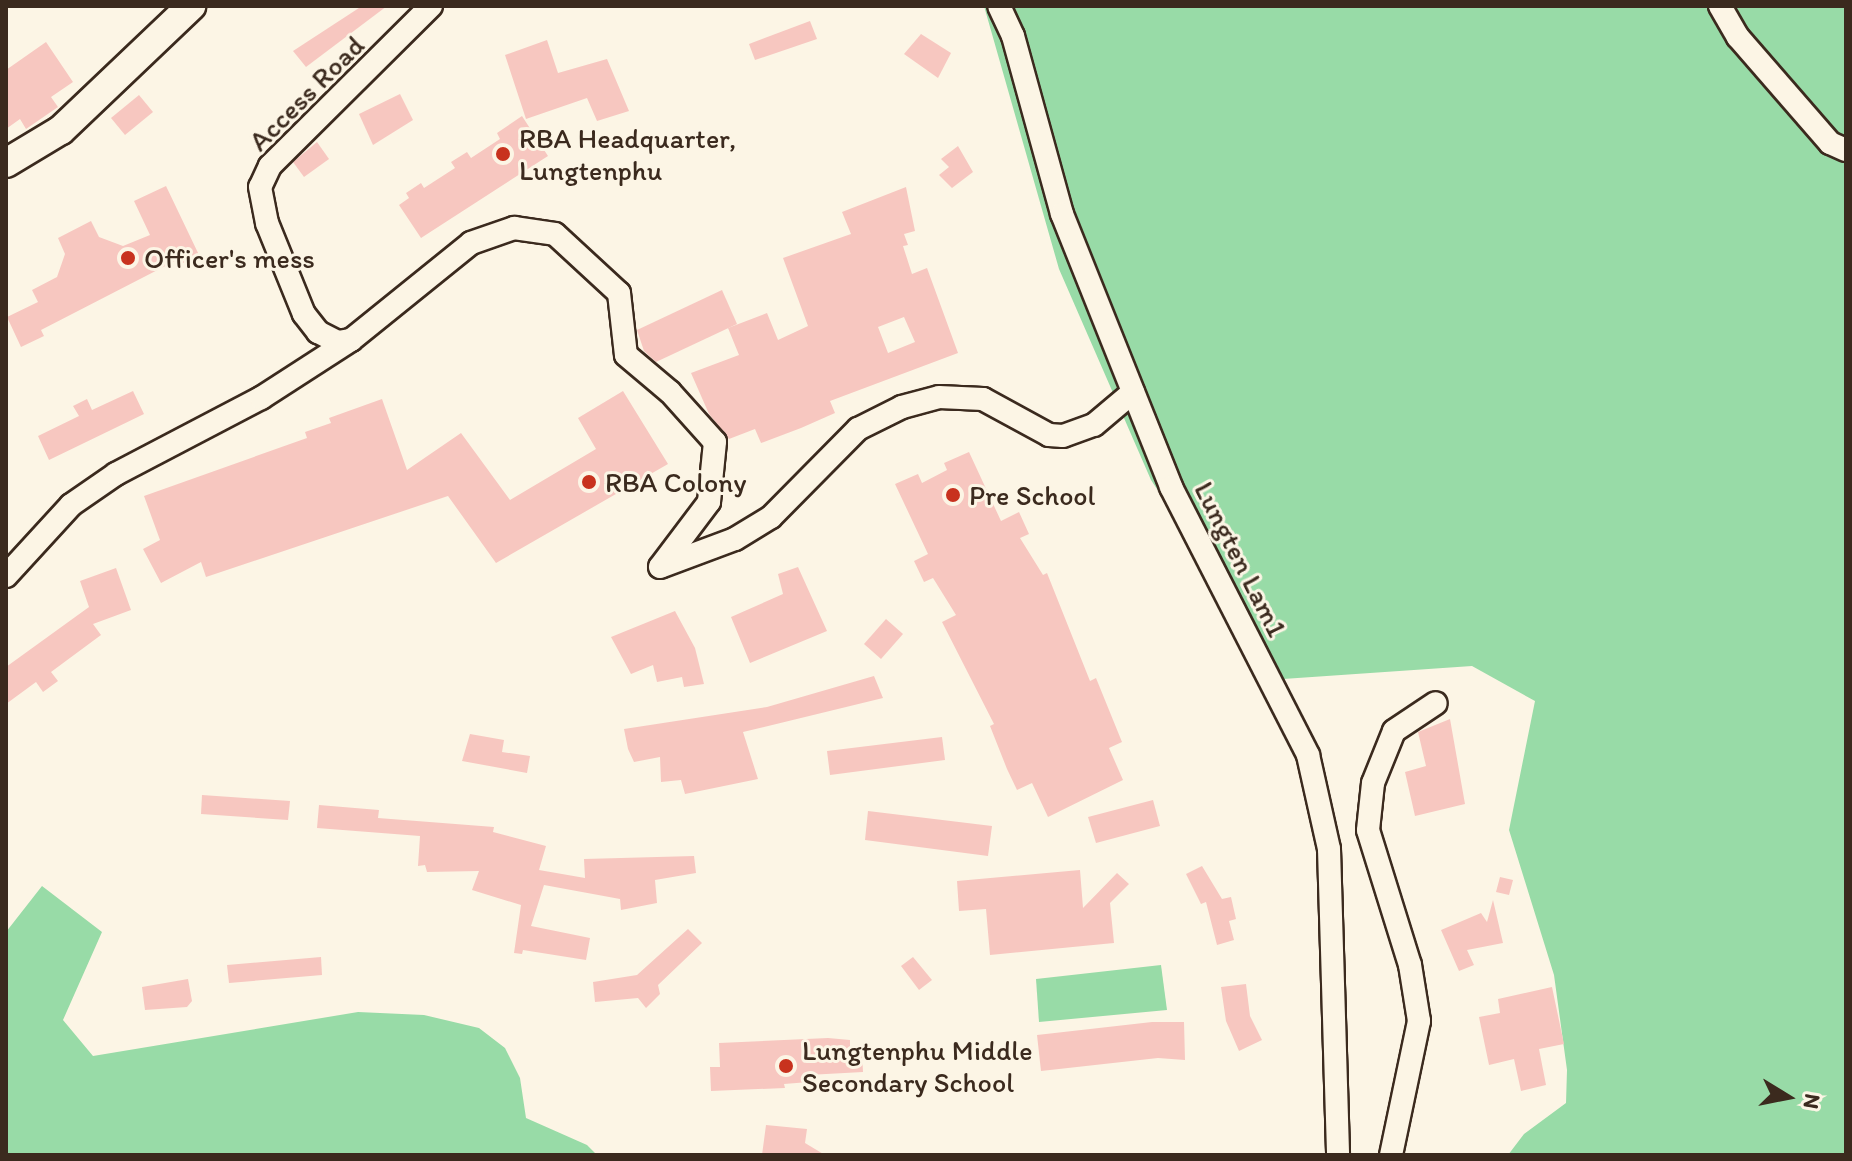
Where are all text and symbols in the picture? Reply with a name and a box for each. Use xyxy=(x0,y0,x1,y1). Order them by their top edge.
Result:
street label: Access Road xyxy=(242,29,370,157)
place label: RBA Headquarter, Lungtenphu xyxy=(519,121,736,187)
marker: RBA Headquarter, Lungtenphu xyxy=(494,145,512,163)
place label: Officer's mess xyxy=(144,241,315,275)
marker: Officer's mess xyxy=(119,249,137,267)
place label: RBA Colony xyxy=(605,465,746,499)
marker: RBA Colony xyxy=(580,473,598,491)
street label: Lungten Lam1 xyxy=(1187,475,1295,643)
place label: Pre School xyxy=(969,478,1095,512)
marker: Pre School xyxy=(944,486,962,504)
place label: Lungtenphu Middle Secondary School xyxy=(802,1033,1032,1099)
marker: Lungtenphu Middle Secondary School xyxy=(777,1057,795,1075)
north arrow xyxy=(1748,1057,1828,1137)
text: N xyxy=(1798,1092,1827,1111)

